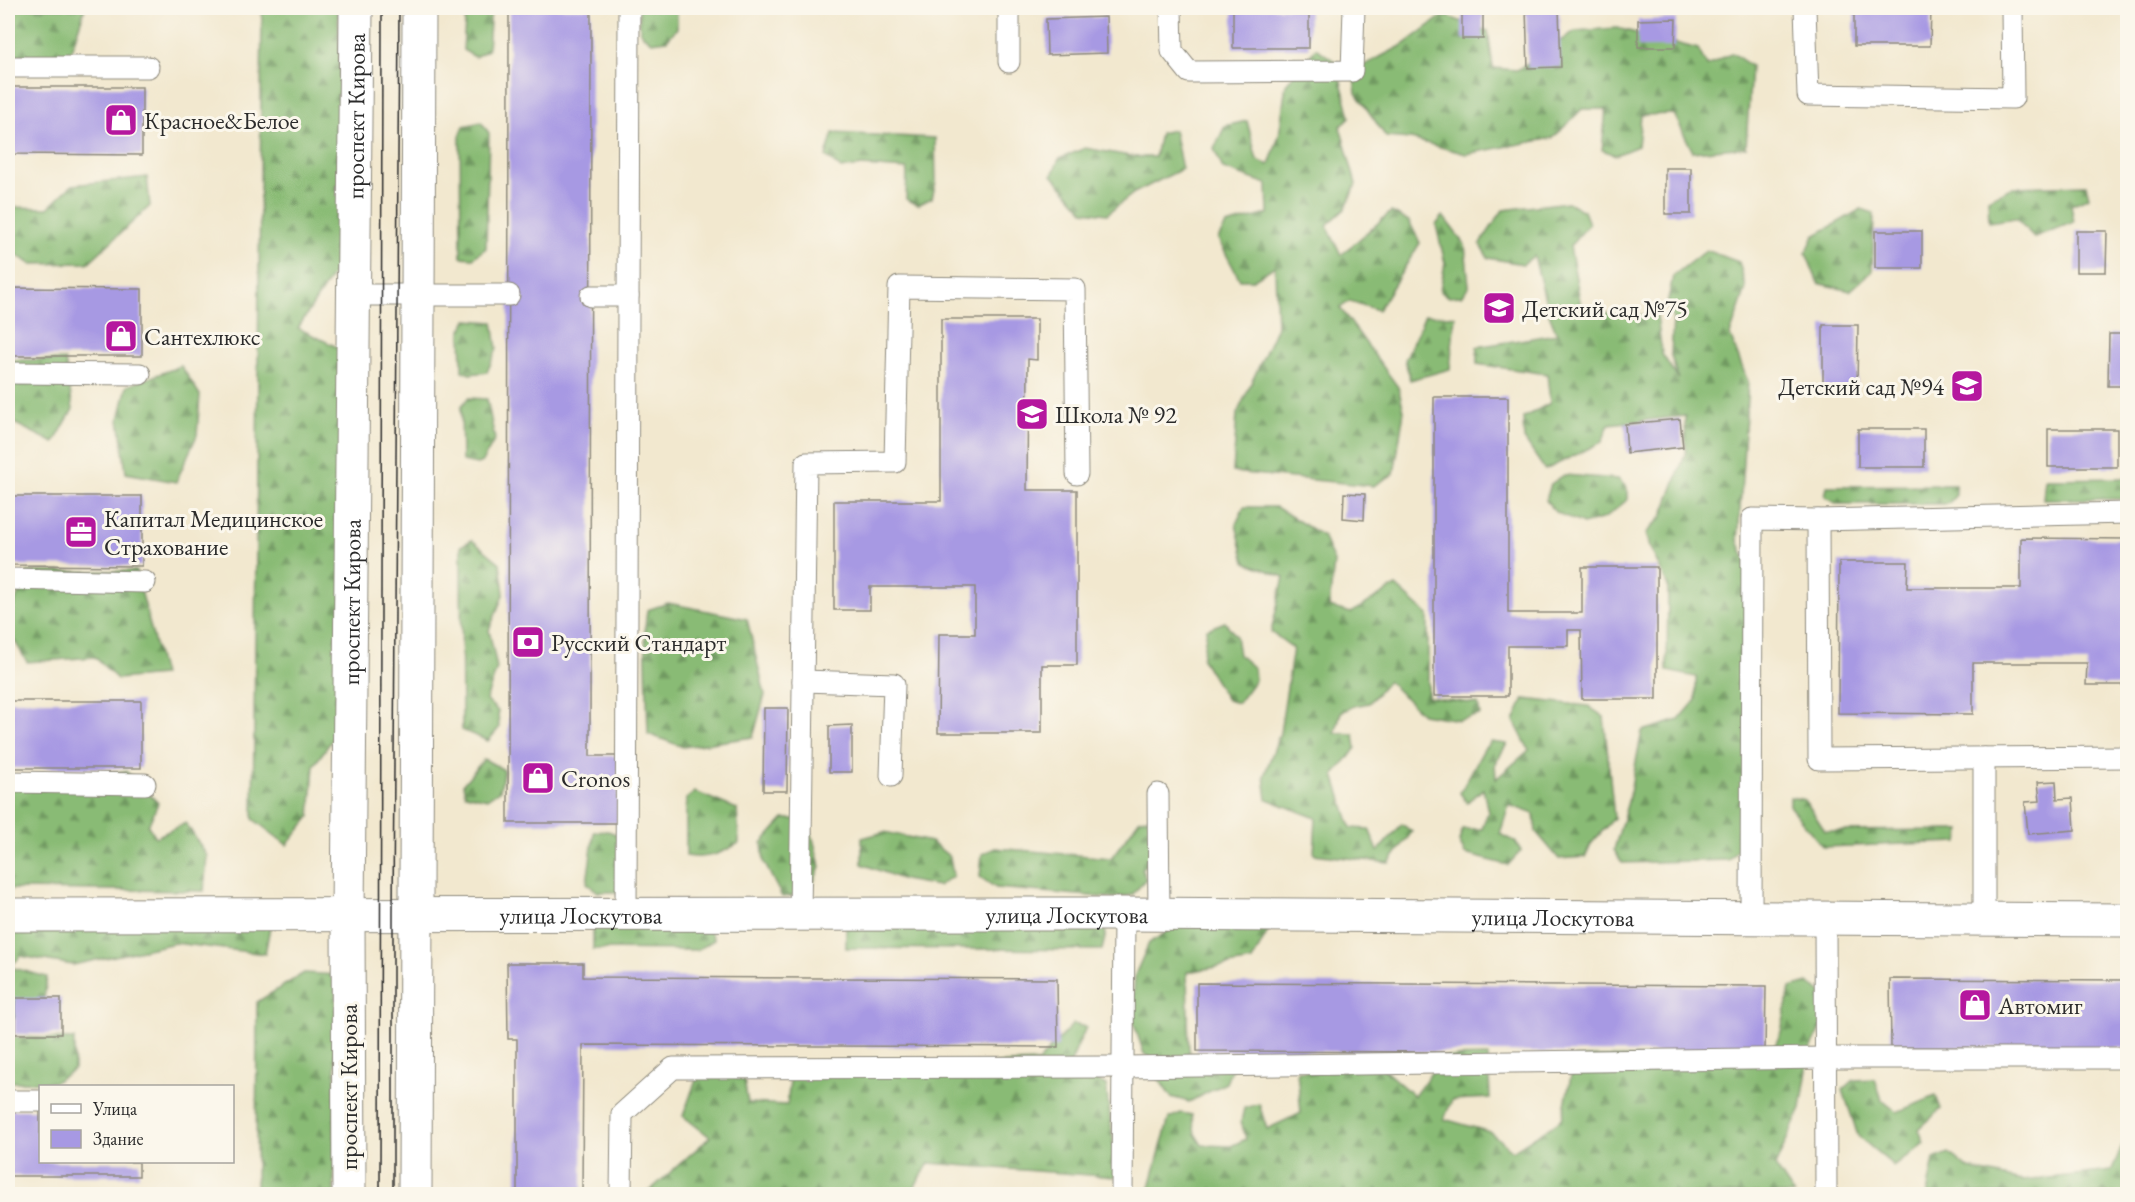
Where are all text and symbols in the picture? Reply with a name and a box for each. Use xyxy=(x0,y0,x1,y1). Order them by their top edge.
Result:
street label: проспект Кирова xyxy=(339,32,371,199)
shop icon: Красное&Белое xyxy=(103,102,139,138)
place label: Красное&Белое xyxy=(144,105,299,136)
school or university icon: Детский сад №75 xyxy=(1481,290,1517,326)
place label: Детский сад №75 xyxy=(1522,293,1688,324)
shop icon: Сантехлюкс xyxy=(103,318,139,354)
place label: Сантехлюкс xyxy=(144,321,260,352)
school or university icon: Детский сад №94 xyxy=(1949,368,1985,404)
place label: Детский сад №94 xyxy=(1778,371,1944,402)
school or university icon: Школа № 92 xyxy=(1014,396,1050,432)
place label: Школа № 92 xyxy=(1055,399,1177,430)
place label: Капитал Медицинское Страхование xyxy=(104,503,323,562)
office icon: Капитал Медицинское Страхование xyxy=(63,514,99,550)
street label: проспект Кирова xyxy=(335,518,367,685)
bank icon: Русский Стандарт xyxy=(510,624,546,660)
place label: Русский Стандарт xyxy=(551,627,726,658)
shop icon: Cronos xyxy=(520,760,556,796)
place label: Cronos xyxy=(561,763,630,794)
street label: улица Лоскутова xyxy=(986,898,1149,930)
street label: улица Лоскутова xyxy=(500,899,663,930)
street label: улица Лоскутова xyxy=(1472,901,1635,933)
shop icon: Автомиг xyxy=(1957,987,1993,1023)
place label: Автомиг xyxy=(1997,990,2083,1021)
street label: проспект Кирова xyxy=(333,1004,364,1170)
legend xyxy=(39,1085,234,1163)
text: Улица xyxy=(92,1097,138,1120)
text: Здание xyxy=(93,1127,143,1150)

